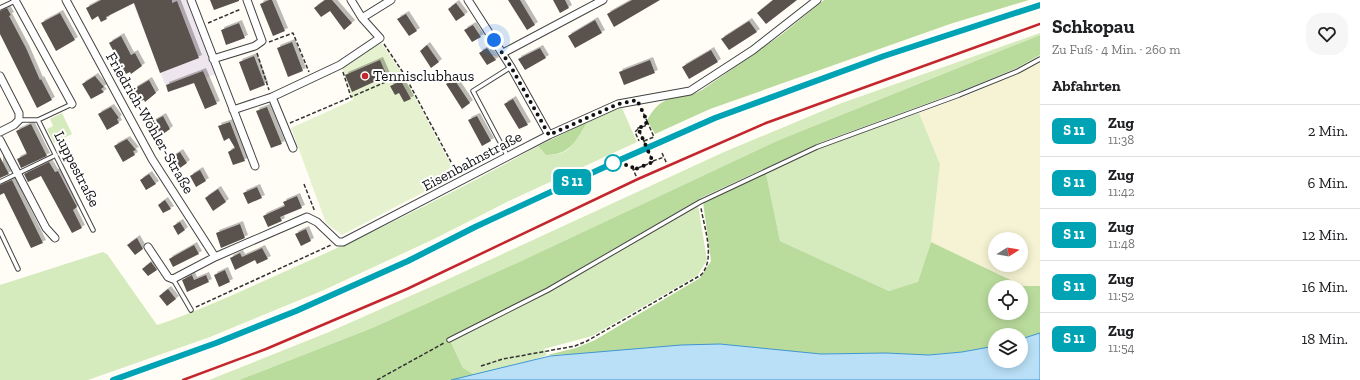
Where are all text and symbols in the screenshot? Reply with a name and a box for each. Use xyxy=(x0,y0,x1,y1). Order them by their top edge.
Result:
button: heart xyxy=(1306,13,1348,55)
text: Schkopau xyxy=(1052,15,1135,38)
your location xyxy=(484,30,504,50)
text: Zu Fuß · 4 Min. · 260 m xyxy=(1052,42,1180,57)
street label: Friedrich-Wöhler-Straße xyxy=(102,49,198,197)
place label: Tennisclubhaus xyxy=(373,67,474,85)
marker: Tennisclubhaus xyxy=(360,71,370,81)
text: Abfahrten xyxy=(1052,77,1121,95)
text: Zug xyxy=(1108,114,1134,132)
text: S 11 xyxy=(1063,122,1085,139)
text: 2 Min. xyxy=(1308,122,1348,140)
street label: Eisenbahnstraße xyxy=(419,127,525,195)
street label: Luppestraße xyxy=(50,128,104,210)
text: 11:38 xyxy=(1108,132,1134,147)
unlabelled marker xyxy=(604,154,622,172)
text: Zug xyxy=(1108,166,1134,184)
line badge: S 11 xyxy=(544,169,600,195)
text: S 11 xyxy=(561,173,583,190)
text: S 11 xyxy=(1063,174,1085,191)
text: 6 Min. xyxy=(1307,174,1348,192)
text: 11:42 xyxy=(1108,184,1135,199)
text: Zug xyxy=(1108,218,1134,236)
text: S 11 xyxy=(1063,226,1085,243)
text: 12 Min. xyxy=(1302,226,1348,244)
north arrow xyxy=(988,232,1028,272)
map controls xyxy=(988,232,1028,368)
text: 11:48 xyxy=(1108,236,1135,251)
text: Zug xyxy=(1108,270,1134,288)
text: S 11 xyxy=(1063,278,1085,295)
text: 16 Min. xyxy=(1302,278,1348,296)
button: locate xyxy=(988,280,1028,320)
text: 11:52 xyxy=(1108,288,1134,303)
text: Zug xyxy=(1108,322,1134,340)
button: layers xyxy=(988,328,1028,368)
text: S 11 xyxy=(1063,330,1085,347)
text: 18 Min. xyxy=(1302,330,1348,348)
text: 11:54 xyxy=(1108,340,1135,355)

